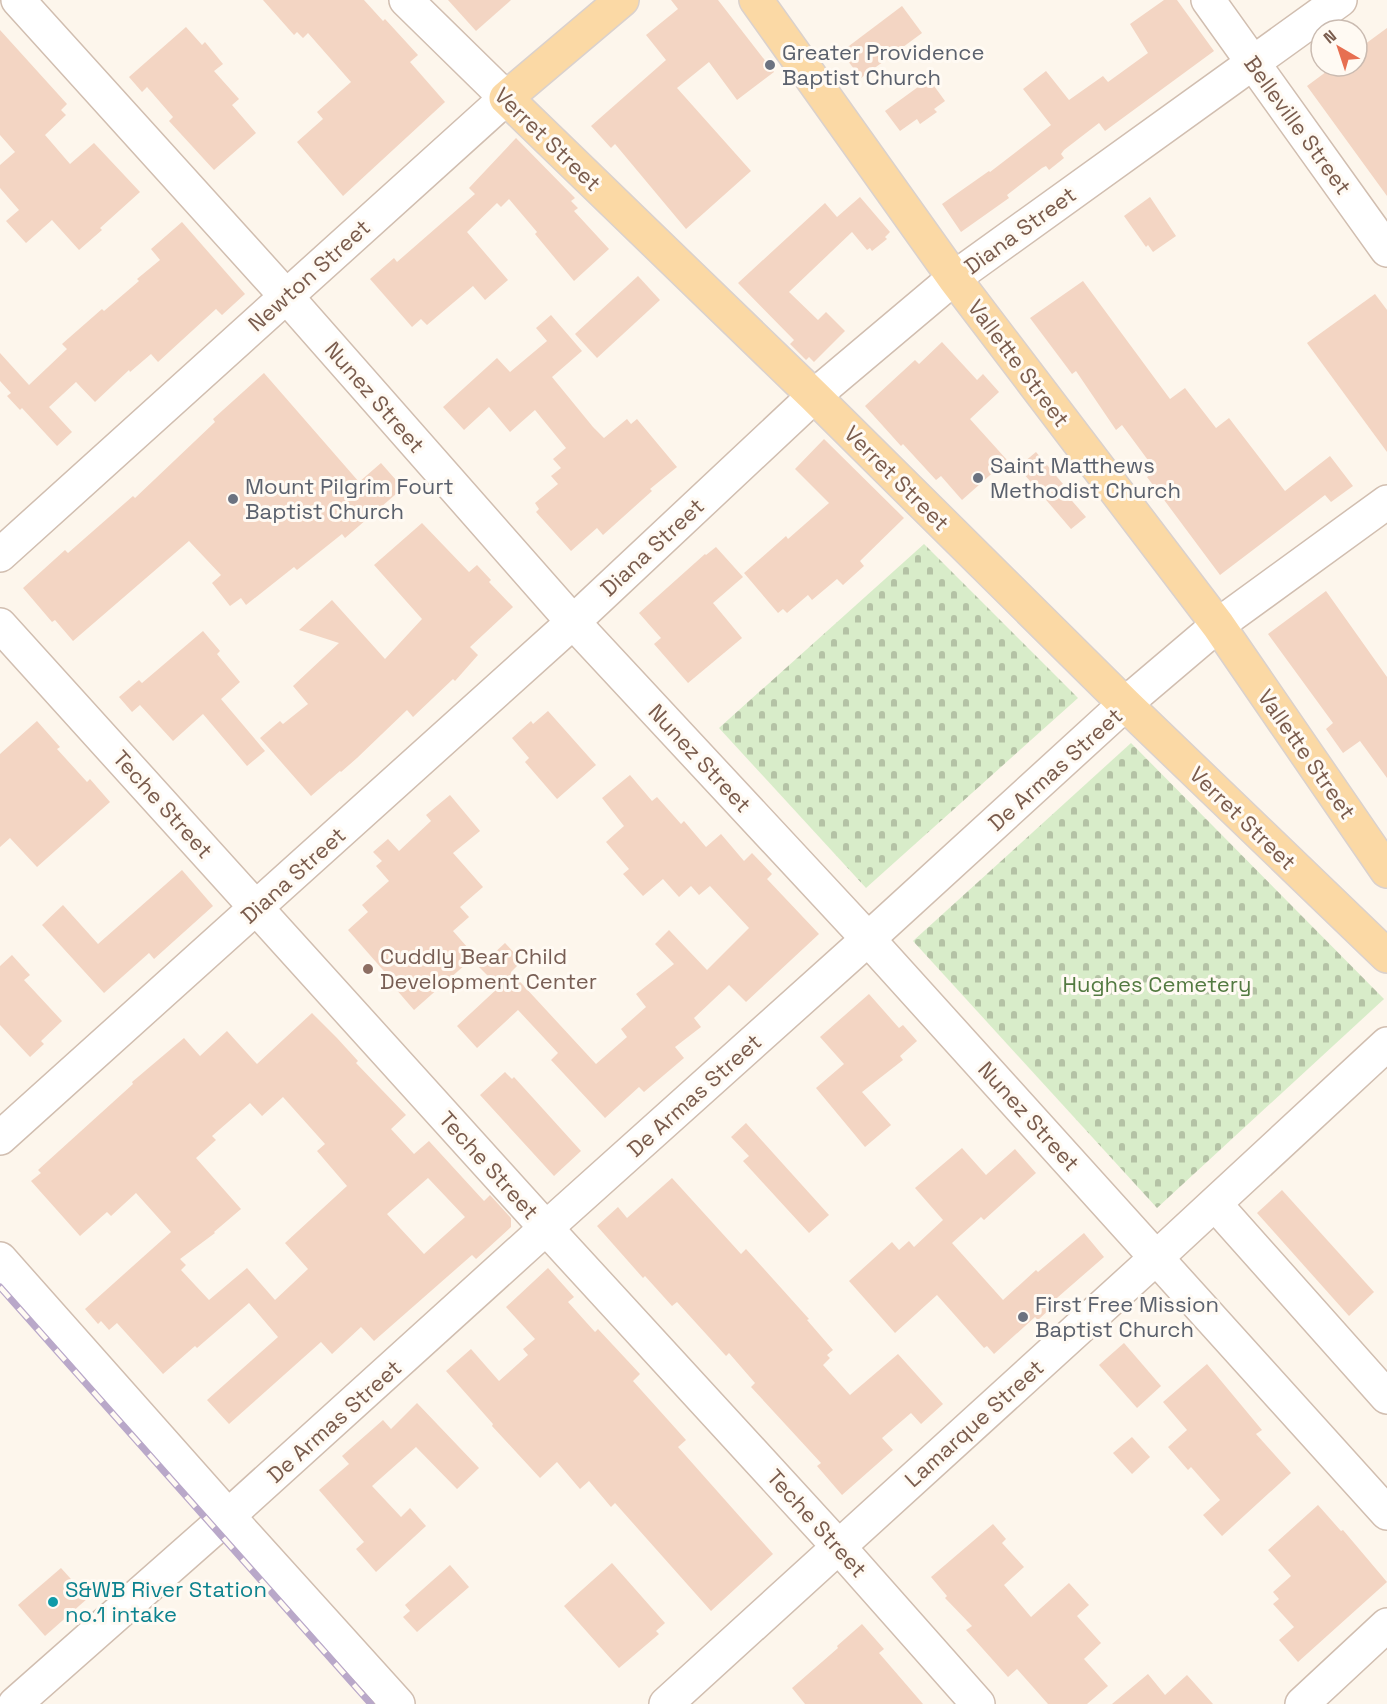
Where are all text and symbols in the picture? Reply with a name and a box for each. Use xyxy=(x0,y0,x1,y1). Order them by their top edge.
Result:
north arrow xyxy=(1309,18,1369,78)
text: N xyxy=(1319,25,1341,48)
place label: Greater Providence Baptist Church xyxy=(782,38,984,91)
street label: Belleville Street xyxy=(1238,50,1358,200)
marker: Greater Providence Baptist Church xyxy=(763,58,777,72)
street label: Verret Street xyxy=(489,81,607,197)
street label: Diana Street xyxy=(959,180,1081,280)
street label: Newton Street xyxy=(242,213,376,337)
street label: Vallette Street xyxy=(962,294,1076,432)
street label: Nunez Street xyxy=(319,336,431,458)
street label: Verret Street xyxy=(838,419,956,537)
place label: Saint Matthews Methodist Church xyxy=(990,451,1181,504)
marker: Saint Matthews Methodist Church xyxy=(971,471,985,485)
place label: Mount Pilgrim Fourt Baptist Church xyxy=(245,472,454,525)
marker: Mount Pilgrim Fourt Baptist Church xyxy=(226,492,240,506)
street label: Diana Street xyxy=(594,492,710,602)
street label: Vallette Street xyxy=(1252,684,1362,824)
street label: Nunez Street xyxy=(643,698,757,818)
street label: De Armas Street xyxy=(982,701,1128,837)
street label: Teche Street xyxy=(107,744,219,864)
street label: Verret Street xyxy=(1184,760,1302,876)
street label: Diana Street xyxy=(235,821,351,929)
place label: Cuddly Bear Child Development Center xyxy=(380,942,597,995)
marker: Cuddly Bear Child Development Center xyxy=(361,962,375,976)
park label: Hughes Cemetery xyxy=(1063,970,1251,998)
street label: De Armas Street xyxy=(621,1027,767,1163)
street label: Nunez Street xyxy=(972,1055,1086,1177)
street label: Teche Street xyxy=(433,1105,545,1225)
place label: First Free Mission Baptist Church xyxy=(1035,1290,1219,1343)
marker: First Free Mission Baptist Church xyxy=(1016,1310,1030,1324)
street label: De Armas Street xyxy=(261,1353,407,1489)
street label: Lamarque Street xyxy=(899,1353,1049,1493)
street label: Teche Street xyxy=(761,1463,873,1583)
place label: S&WB River Station no.1 intake xyxy=(65,1575,267,1628)
marker: S&WB River Station no.1 intake xyxy=(46,1595,60,1609)

